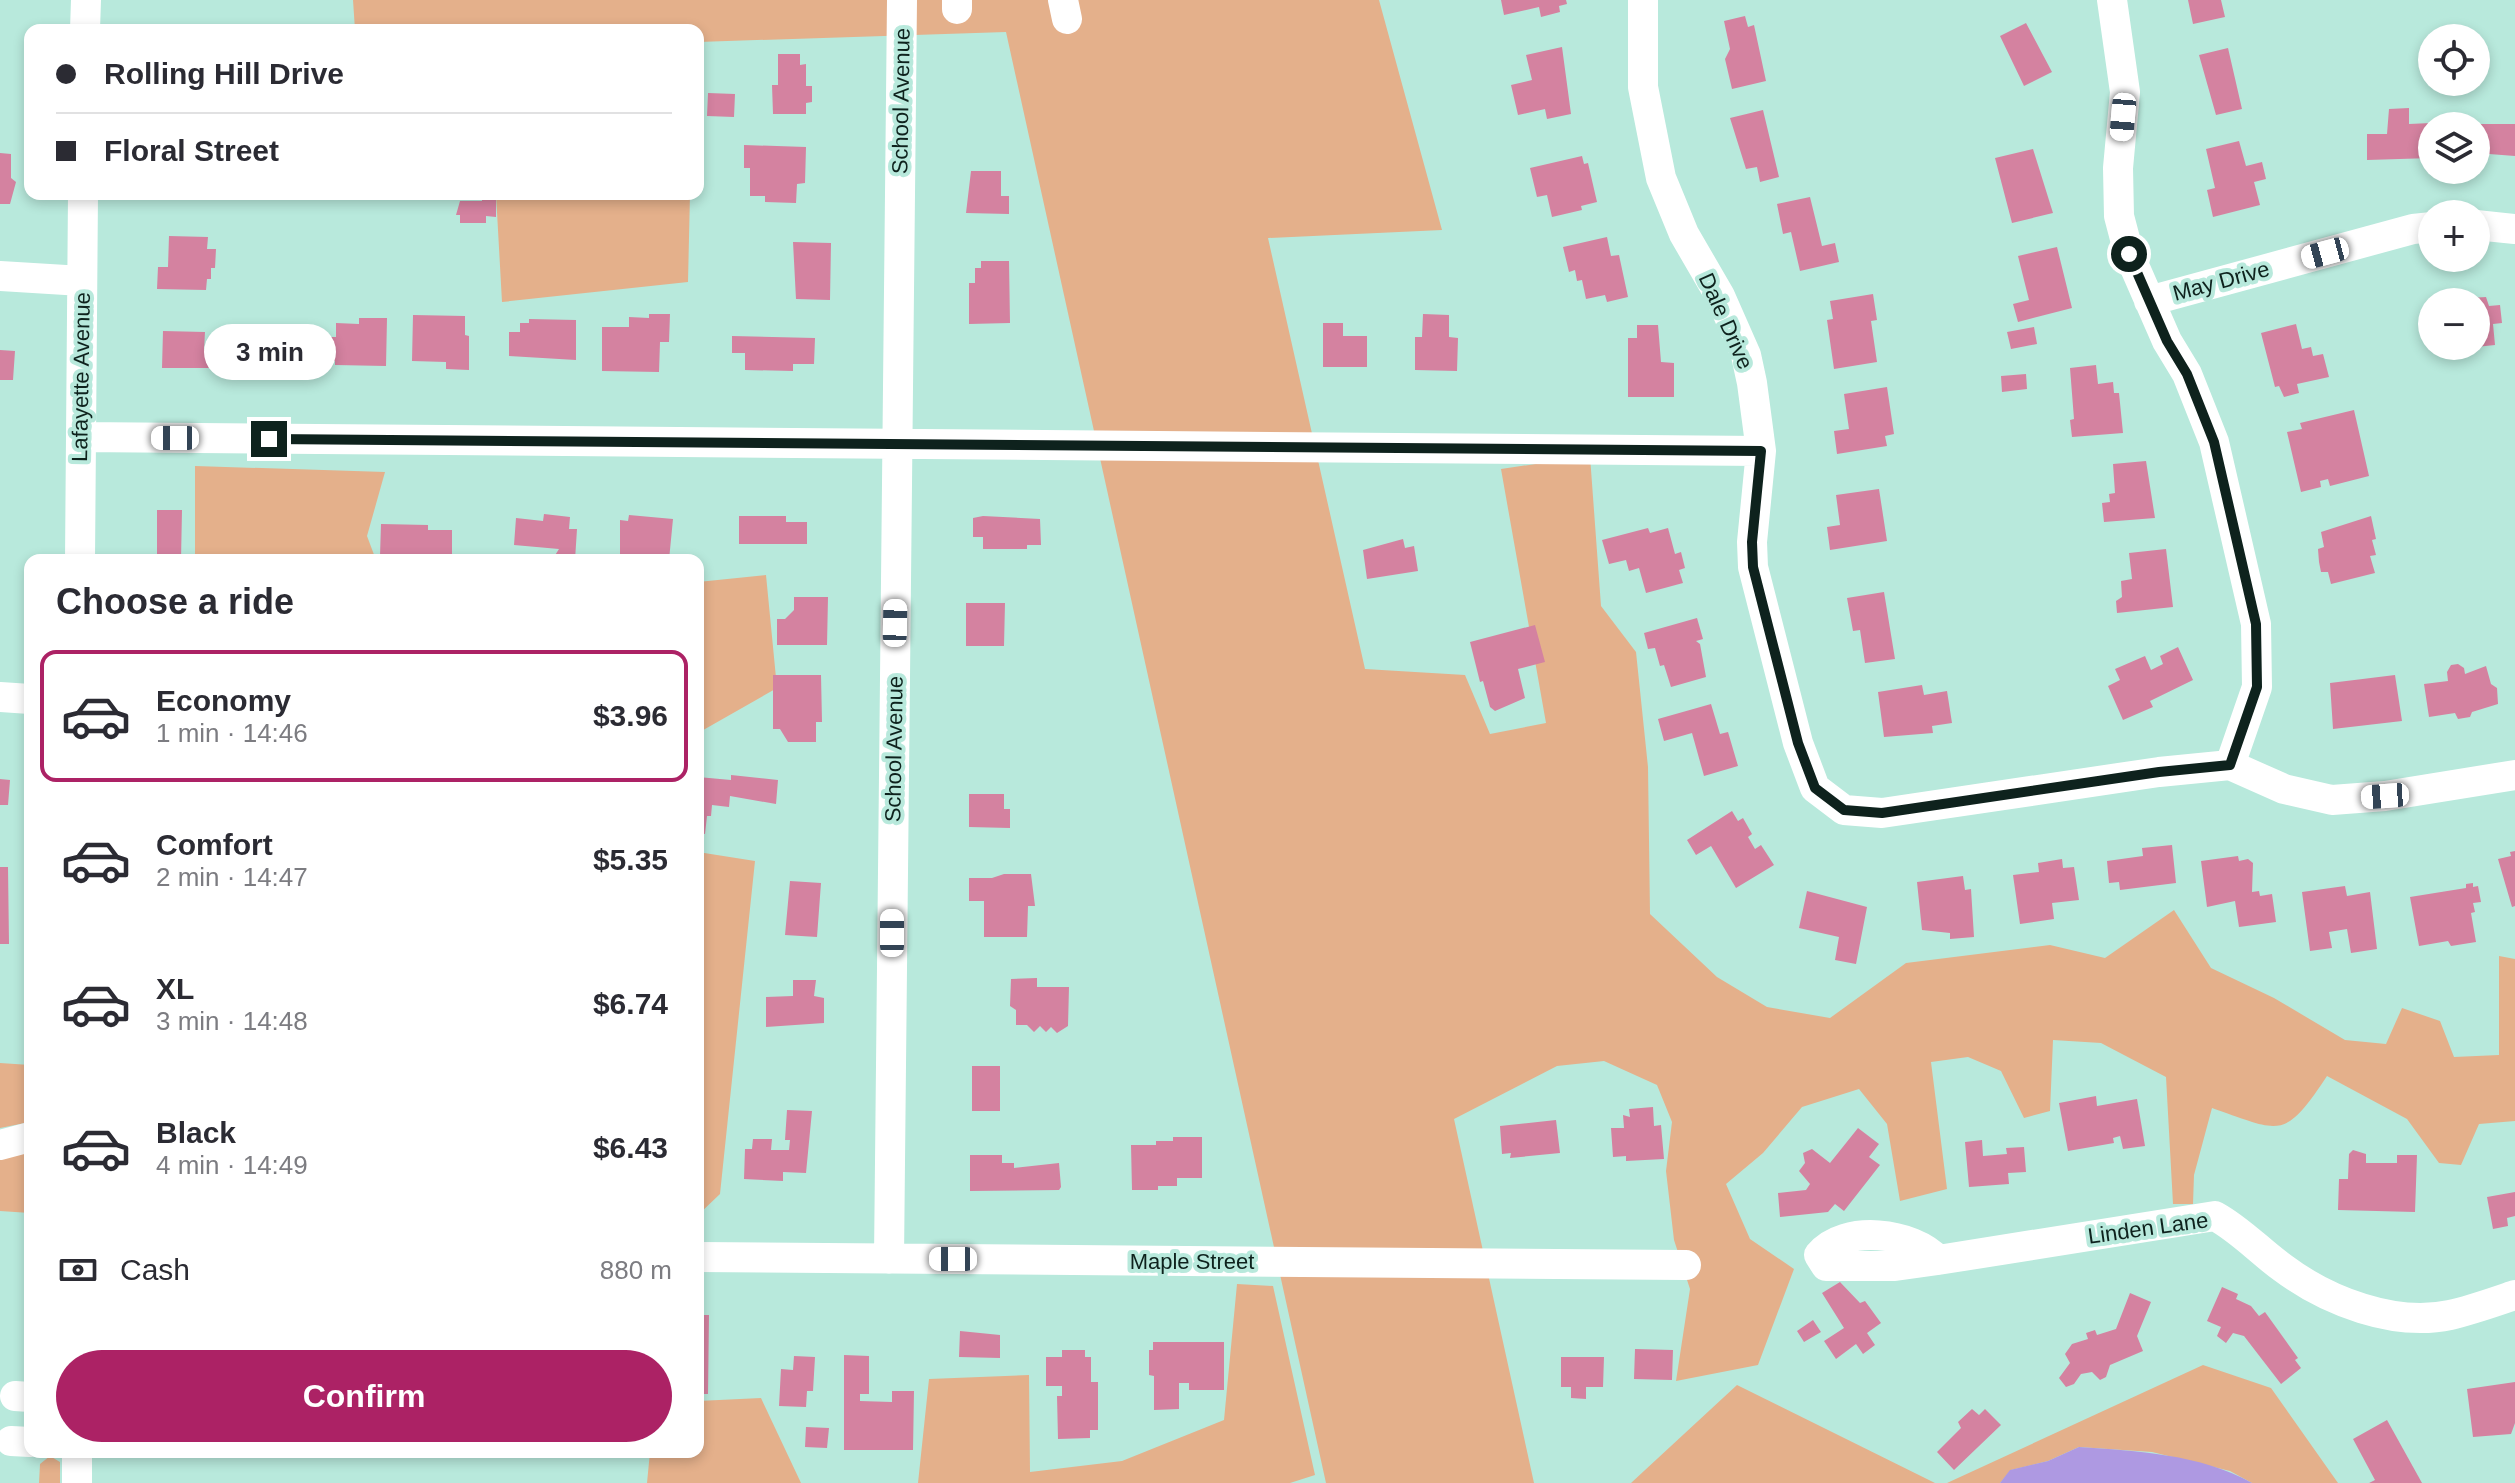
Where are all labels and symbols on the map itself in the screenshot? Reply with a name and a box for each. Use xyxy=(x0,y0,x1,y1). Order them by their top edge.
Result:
street label: School Avenue xyxy=(887,28,915,174)
car xyxy=(2109,92,2137,142)
car xyxy=(2299,235,2351,271)
route start xyxy=(2111,236,2147,272)
street label: May Drive xyxy=(2170,256,2272,306)
street label: Dale Drive xyxy=(1694,269,1758,373)
street label: Lafayette Avenue xyxy=(67,292,95,462)
callout: 3 min xyxy=(203,323,335,379)
route end xyxy=(251,421,287,457)
car xyxy=(151,426,199,450)
car xyxy=(883,599,907,647)
street label: School Avenue xyxy=(880,676,908,822)
car xyxy=(2360,782,2410,810)
car xyxy=(880,909,904,957)
street label: Linden Lane xyxy=(2086,1207,2210,1249)
car xyxy=(929,1247,977,1271)
street label: Maple Street xyxy=(1130,1249,1254,1274)

